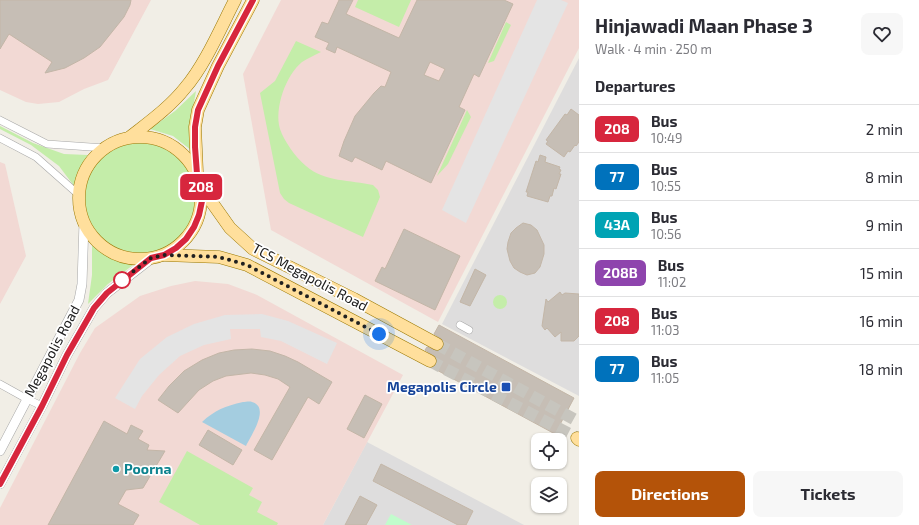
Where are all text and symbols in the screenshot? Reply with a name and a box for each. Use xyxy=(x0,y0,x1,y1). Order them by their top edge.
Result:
button: heart xyxy=(861,13,903,55)
text: Hinjawadi Maan Phase 3 xyxy=(595,14,813,37)
text: Walk · 4 min · 250 m xyxy=(595,41,712,57)
text: Departures xyxy=(595,77,675,95)
text: Bus xyxy=(651,112,677,130)
text: 208 xyxy=(604,120,630,137)
text: 2 min xyxy=(866,120,903,138)
text: 10:49 xyxy=(651,130,683,146)
text: Bus xyxy=(651,160,677,178)
text: 77 xyxy=(610,168,624,185)
text: 8 min xyxy=(865,168,903,186)
line badge: 208 xyxy=(178,174,224,200)
text: 208 xyxy=(188,178,214,195)
text: 10:55 xyxy=(651,178,681,194)
text: Bus xyxy=(651,208,677,226)
text: 43A xyxy=(604,216,630,233)
text: 9 min xyxy=(865,216,903,234)
text: 10:56 xyxy=(651,226,682,242)
street label: TCS Megapolis Road xyxy=(250,239,371,314)
text: Bus xyxy=(658,256,684,274)
text: 208B xyxy=(603,264,638,281)
text: 15 min xyxy=(860,264,903,282)
unlabelled marker xyxy=(113,271,131,289)
text: 11:02 xyxy=(658,274,686,290)
street label: Megapolis Road xyxy=(20,302,83,400)
text: Bus xyxy=(651,304,677,322)
text: 208 xyxy=(604,312,630,329)
text: 16 min xyxy=(860,312,903,330)
text: 11:03 xyxy=(651,322,679,338)
your location xyxy=(369,324,389,344)
text: Bus xyxy=(651,352,677,370)
text: 77 xyxy=(610,360,624,377)
text: 18 min xyxy=(859,360,903,378)
text: 11:05 xyxy=(651,370,679,386)
place label: Megapolis Circle xyxy=(387,378,497,395)
marker: Megapolis Circle xyxy=(500,381,512,393)
map controls xyxy=(531,433,567,513)
button: locate xyxy=(531,433,567,469)
place label: Poorna xyxy=(124,460,172,477)
marker: Poorna xyxy=(111,464,121,474)
button: Directions xyxy=(595,471,745,517)
button: Tickets xyxy=(753,471,903,517)
button: layers xyxy=(531,477,567,513)

